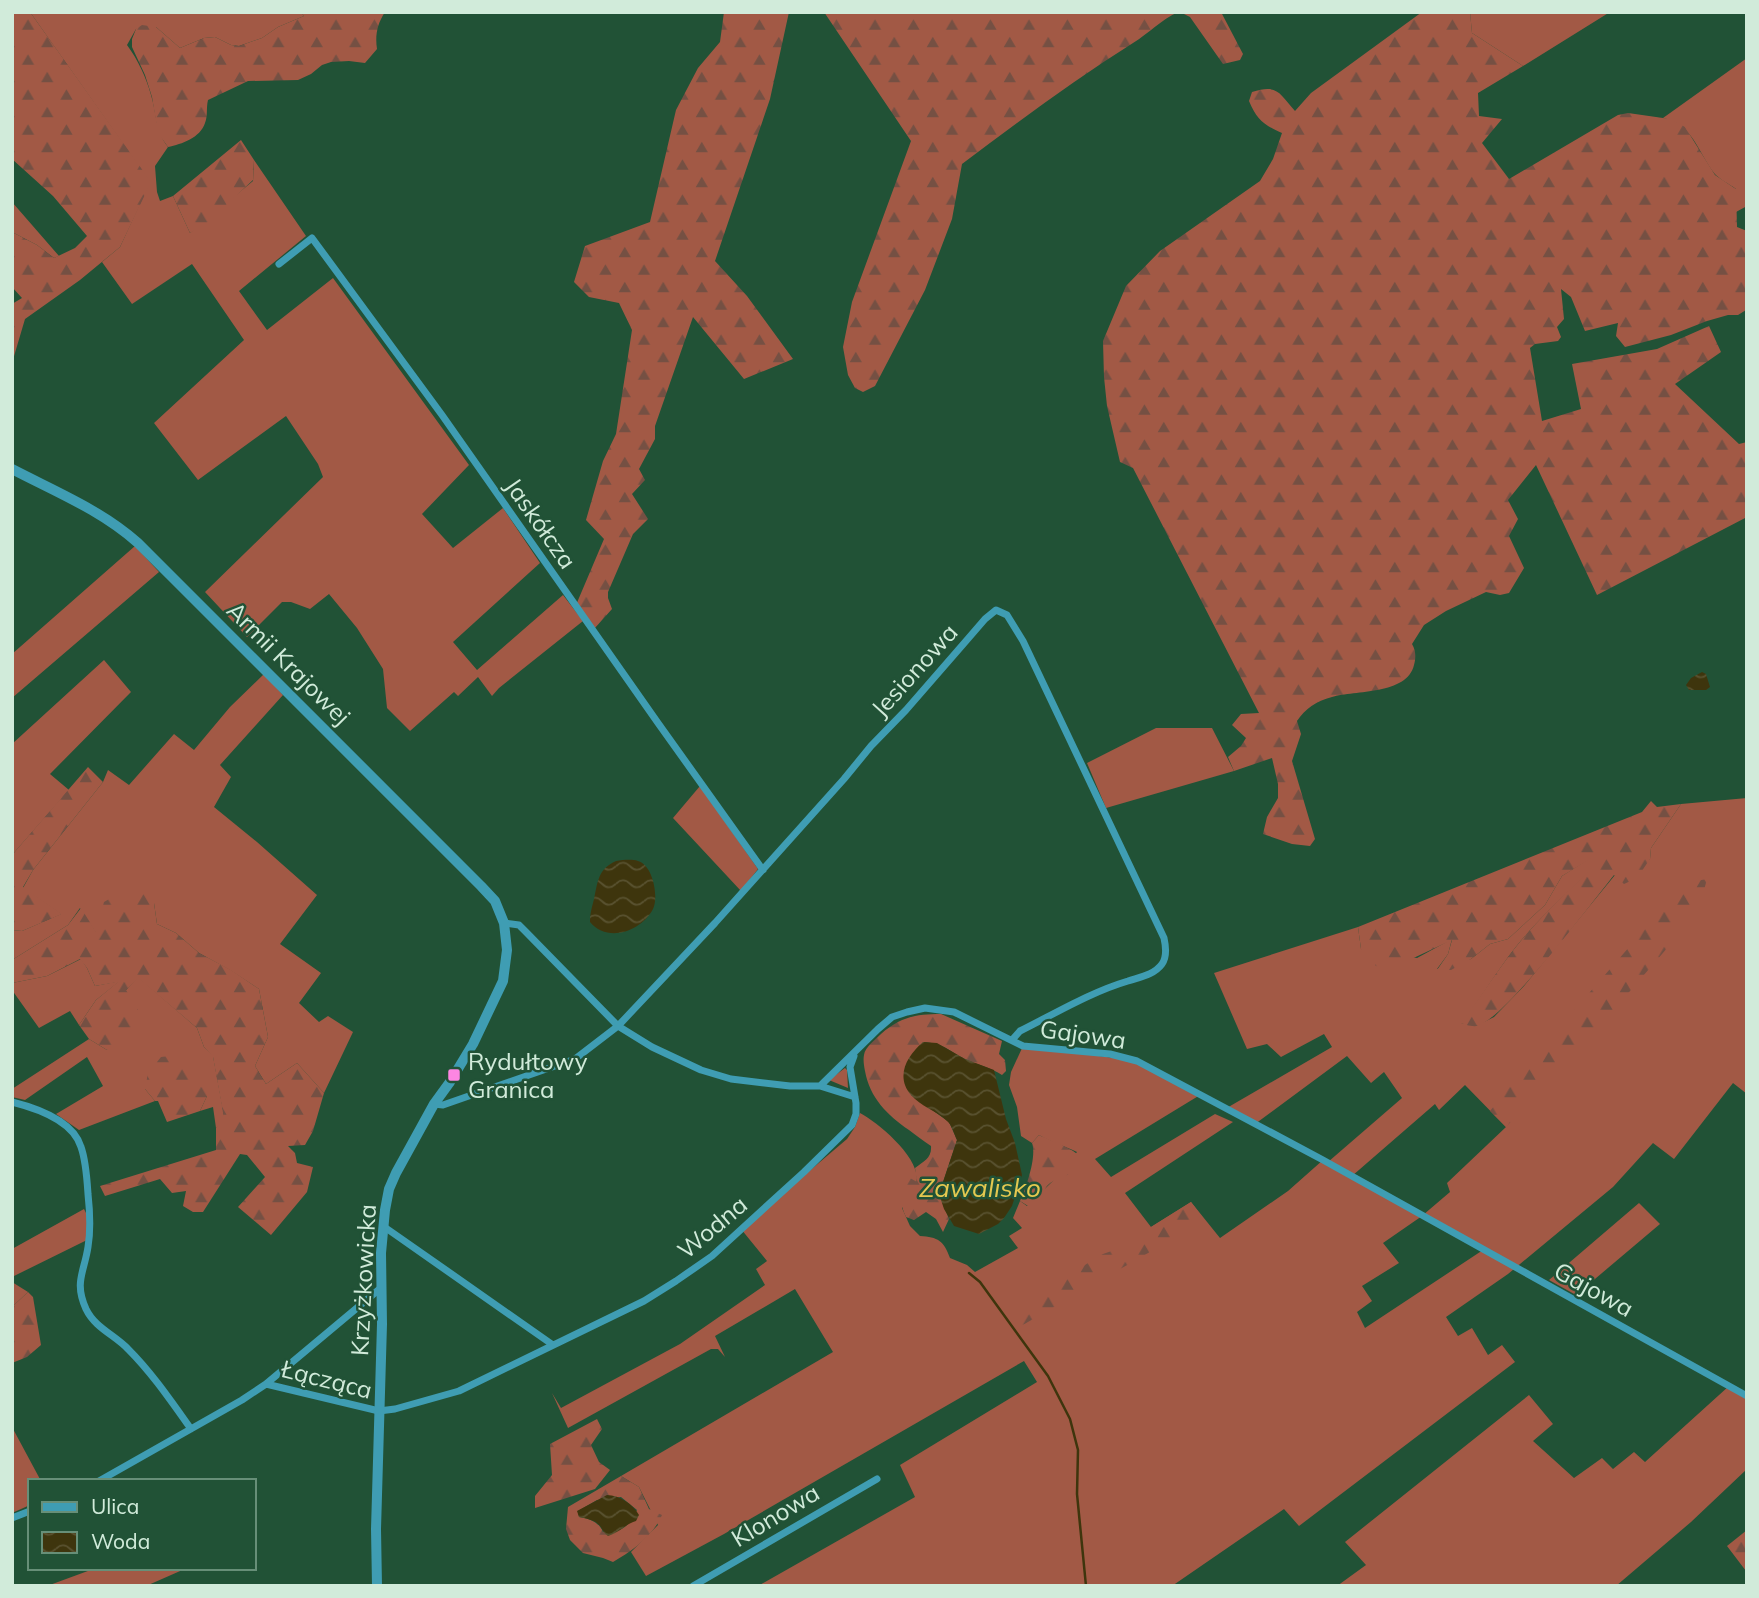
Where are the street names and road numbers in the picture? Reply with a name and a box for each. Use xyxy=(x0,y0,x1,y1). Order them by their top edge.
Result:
street label: Jaskółcza xyxy=(499,472,583,574)
street label: Armii Krajowej xyxy=(221,595,357,731)
street label: Jesionowa xyxy=(864,617,964,723)
street label: Gajowa xyxy=(1038,1013,1128,1055)
street label: Wodna xyxy=(671,1189,753,1265)
street label: Krzyżkowicka xyxy=(344,1203,382,1357)
street label: Gajowa xyxy=(1549,1255,1639,1323)
street label: Łącząca xyxy=(278,1353,375,1405)
street label: Klonowa xyxy=(726,1477,824,1553)

